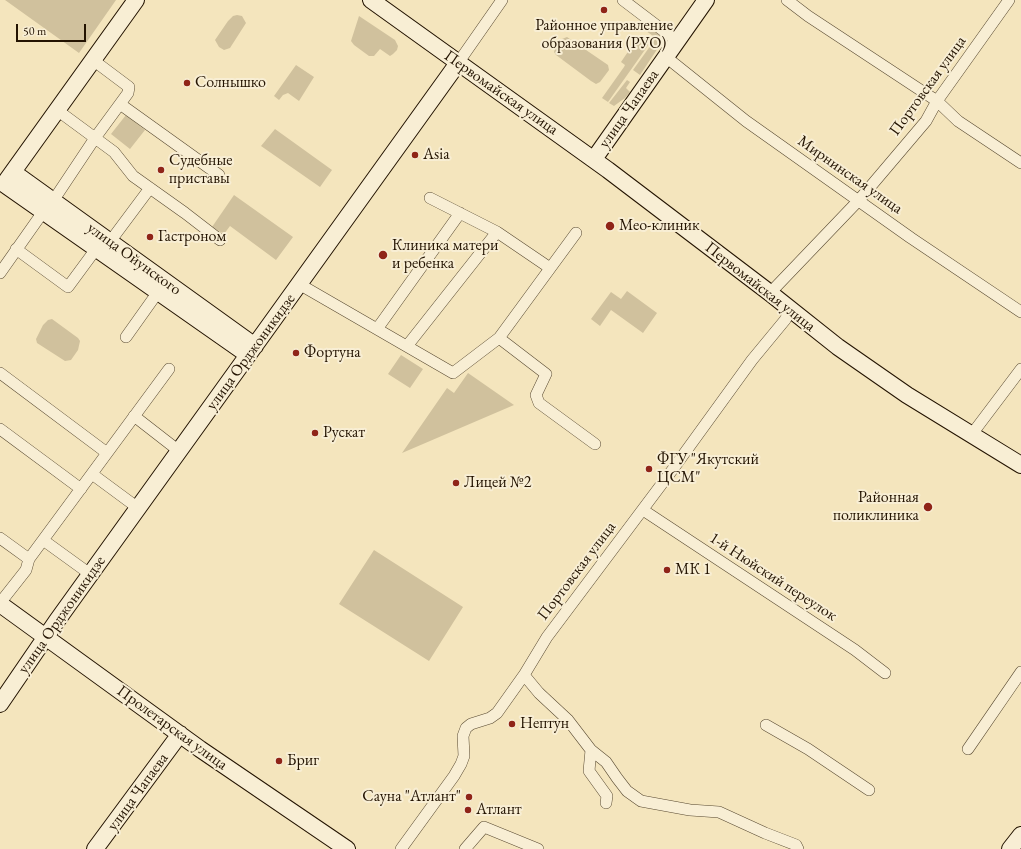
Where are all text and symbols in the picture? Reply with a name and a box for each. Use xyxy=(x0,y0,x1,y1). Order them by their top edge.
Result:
marker: Районное управление образования (РУО) xyxy=(599,5,609,15)
scale bar xyxy=(18,16,88,42)
place label: Районное управление образования (РУО) xyxy=(535,16,673,54)
text: 50 m xyxy=(23,23,46,39)
street label: Портовская улица xyxy=(885,32,971,140)
street label: Первомайская улица xyxy=(440,46,562,140)
street label: улица Чапаева xyxy=(595,66,663,152)
place label: Солнышко xyxy=(195,73,266,93)
marker: Солнышко xyxy=(182,78,192,88)
street label: Мирнинская улица xyxy=(794,132,906,218)
place label: Asia xyxy=(423,145,450,165)
marker: Asia xyxy=(410,150,420,160)
place label: Судебные приставы xyxy=(169,151,232,189)
marker: Судебные приставы xyxy=(156,165,166,175)
place label: Мео-клиник xyxy=(619,216,700,236)
street label: улица Ойунского xyxy=(83,218,185,300)
marker: Мео-клиник xyxy=(604,220,616,232)
place label: Гастроном xyxy=(158,227,226,247)
marker: Гастроном xyxy=(145,232,155,242)
place label: Клиника матери и ребенка xyxy=(392,236,498,274)
street label: Первомайская улица xyxy=(701,238,819,336)
marker: Клиника матери и ребенка xyxy=(377,249,389,261)
street label: улица Орджоникидзе xyxy=(202,290,300,414)
place label: Фортуна xyxy=(304,343,361,363)
marker: Фортуна xyxy=(291,348,301,358)
place label: Рускат xyxy=(323,423,365,443)
marker: Рускат xyxy=(310,428,320,438)
place label: ФГУ "Якутский ЦСМ" xyxy=(657,450,759,488)
marker: ФГУ "Якутский ЦСМ" xyxy=(644,464,654,474)
place label: Лицей №2 xyxy=(464,473,531,493)
marker: Лицей №2 xyxy=(451,478,461,488)
place label: Районная поликлиника xyxy=(833,488,919,526)
marker: Районная поликлиника xyxy=(922,501,934,513)
street label: Портовская улица xyxy=(534,518,620,624)
street label: 1-й Нюйский переулок xyxy=(706,529,840,625)
street label: улица Орджоникидзе xyxy=(14,552,110,678)
place label: МК 1 xyxy=(675,560,711,580)
marker: МК 1 xyxy=(662,565,672,575)
street label: Пролетарская улица xyxy=(113,681,231,775)
place label: Нептун xyxy=(520,714,569,734)
marker: Нептун xyxy=(507,719,517,729)
street label: улица Чапаева xyxy=(103,749,173,835)
place label: Бриг xyxy=(287,751,319,771)
marker: Бриг xyxy=(274,756,284,766)
place label: Сауна "Атлант" xyxy=(362,787,461,807)
marker: Сауна "Атлант" xyxy=(464,792,474,802)
place label: Атлант xyxy=(476,800,522,820)
marker: Атлант xyxy=(463,805,473,815)

